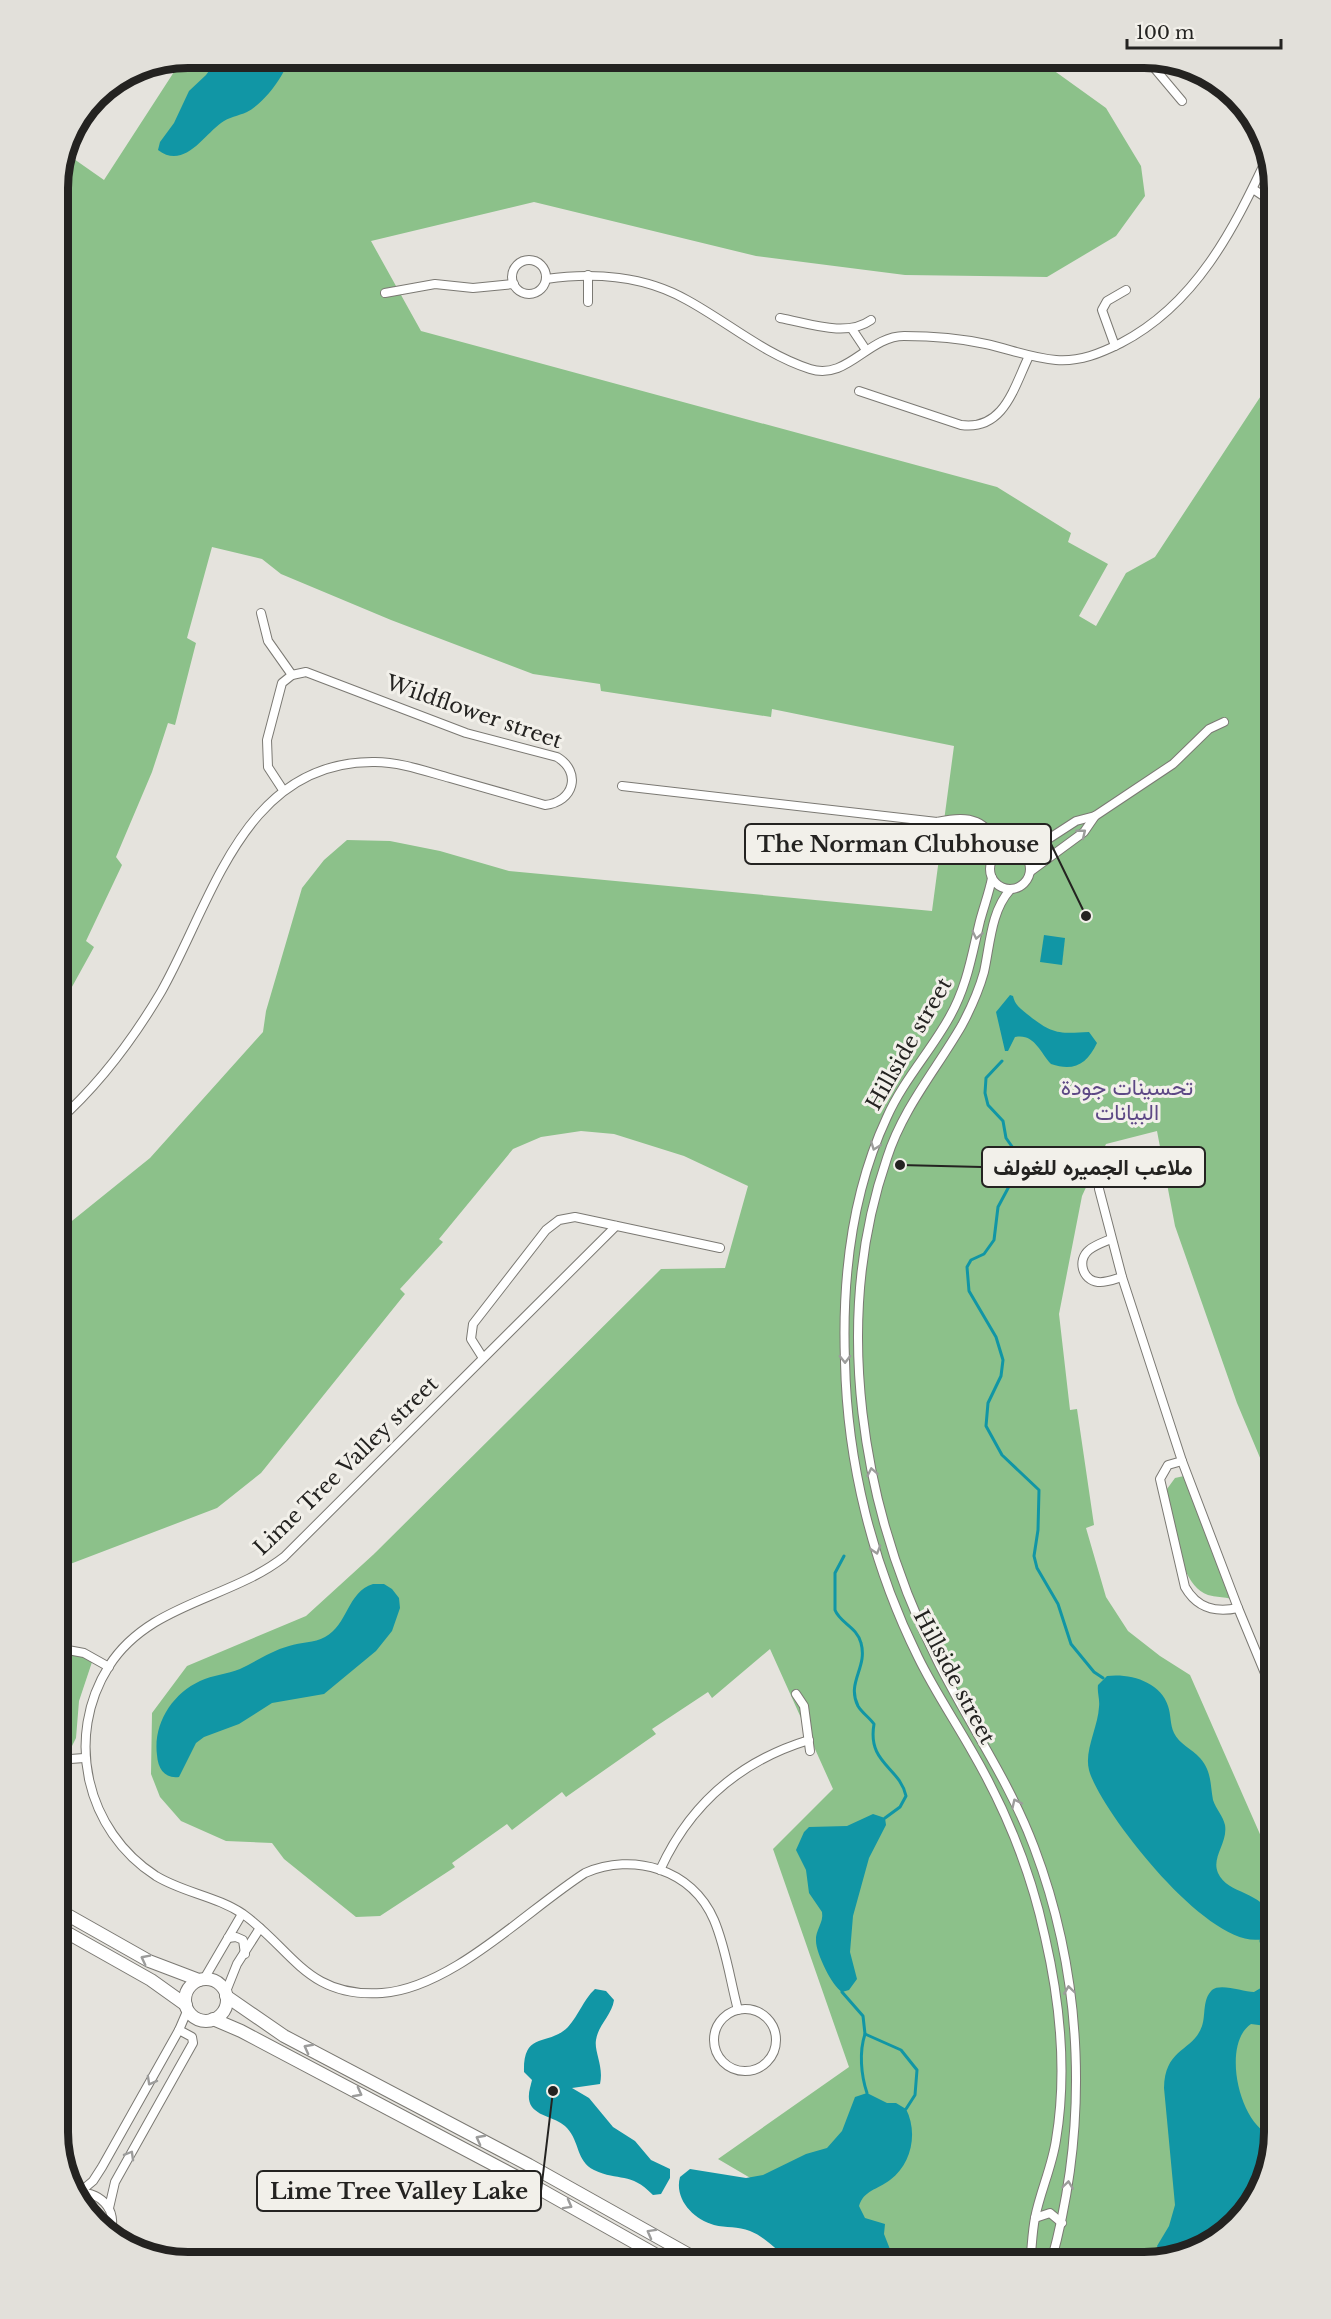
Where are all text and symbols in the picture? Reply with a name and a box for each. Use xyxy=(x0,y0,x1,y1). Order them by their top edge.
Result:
scale bar xyxy=(1127,12,1282,50)
text: 100 m xyxy=(1136,22,1194,44)
street label: Wildflower street xyxy=(382,669,566,754)
callout: The Norman Clubhouse xyxy=(745,824,1051,864)
one-way arrow xyxy=(1075,829,1086,840)
text: The Norman Clubhouse xyxy=(757,831,1039,858)
one-way arrow xyxy=(971,929,984,939)
street label: Hillside street xyxy=(861,973,957,1115)
district label: تحسينات جودة البيانات xyxy=(1061,1074,1193,1126)
one-way arrow xyxy=(869,1140,882,1151)
callout: ملاعب الجميره للغولف xyxy=(982,1147,1205,1187)
text: ملاعب الجميره للغولف xyxy=(993,1154,1193,1181)
one-way arrow xyxy=(839,1354,851,1363)
street label: Lime Tree Valley street xyxy=(248,1371,444,1561)
one-way arrow xyxy=(866,1468,879,1478)
one-way arrow xyxy=(869,1544,881,1555)
street label: Hillside street xyxy=(908,1605,1000,1749)
one-way arrow xyxy=(1011,1799,1023,1810)
one-way arrow xyxy=(140,1954,151,1966)
one-way arrow xyxy=(1064,1986,1076,1995)
one-way arrow xyxy=(304,2044,314,2055)
one-way arrow xyxy=(147,2075,158,2085)
one-way arrow xyxy=(352,2086,363,2097)
one-way arrow xyxy=(476,2135,487,2146)
one-way arrow xyxy=(123,2151,134,2161)
callout: Lime Tree Valley Lake xyxy=(257,2171,541,2211)
text: Lime Tree Valley Lake xyxy=(270,2178,528,2205)
one-way arrow xyxy=(1062,2180,1074,2189)
one-way arrow xyxy=(561,2198,572,2209)
one-way arrow xyxy=(647,2229,658,2240)

